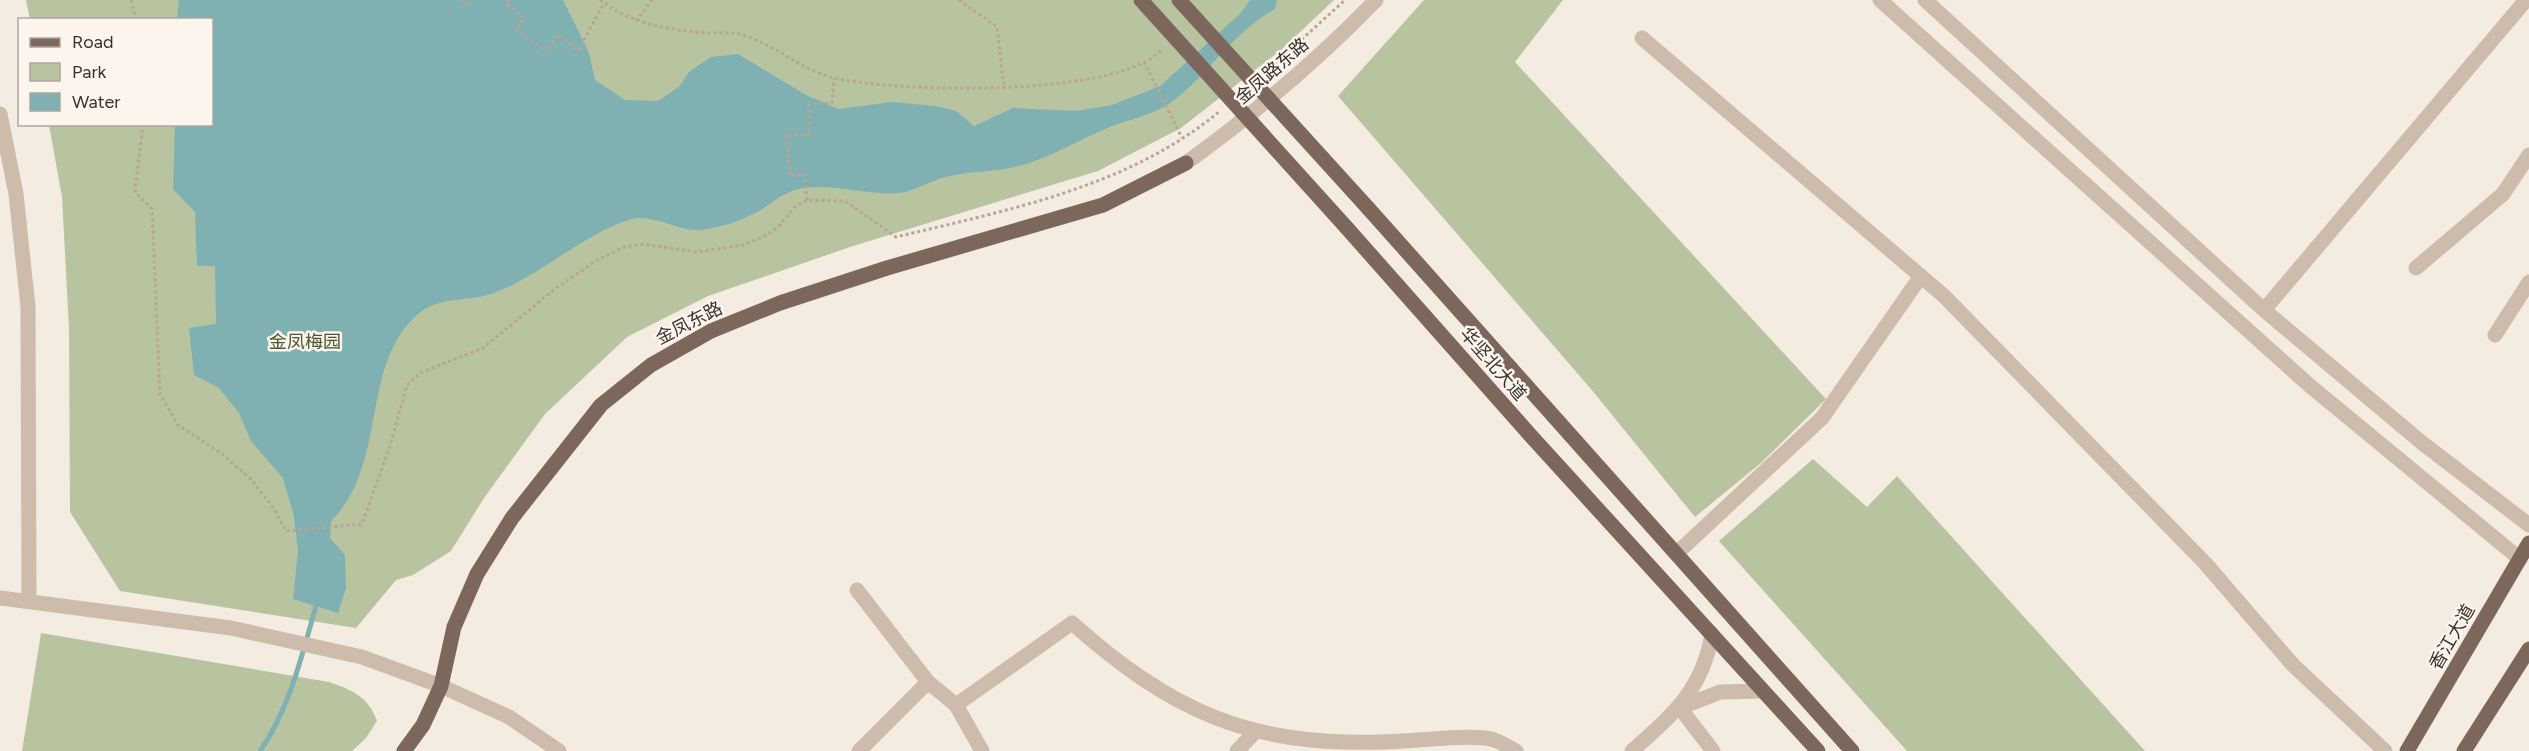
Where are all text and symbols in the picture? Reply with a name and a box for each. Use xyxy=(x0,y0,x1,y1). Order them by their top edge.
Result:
legend xyxy=(18,18,213,126)
text: Road xyxy=(72,31,113,53)
street label: 金凤路东路 xyxy=(1231,33,1313,109)
text: Park xyxy=(72,61,107,83)
text: Water xyxy=(72,91,120,113)
street label: 金凤东路 xyxy=(652,297,726,349)
street label: 华坚北大道 xyxy=(1455,323,1531,405)
park label: 金凤梅园 xyxy=(269,331,341,353)
street label: 香江大道 xyxy=(2424,600,2480,674)

